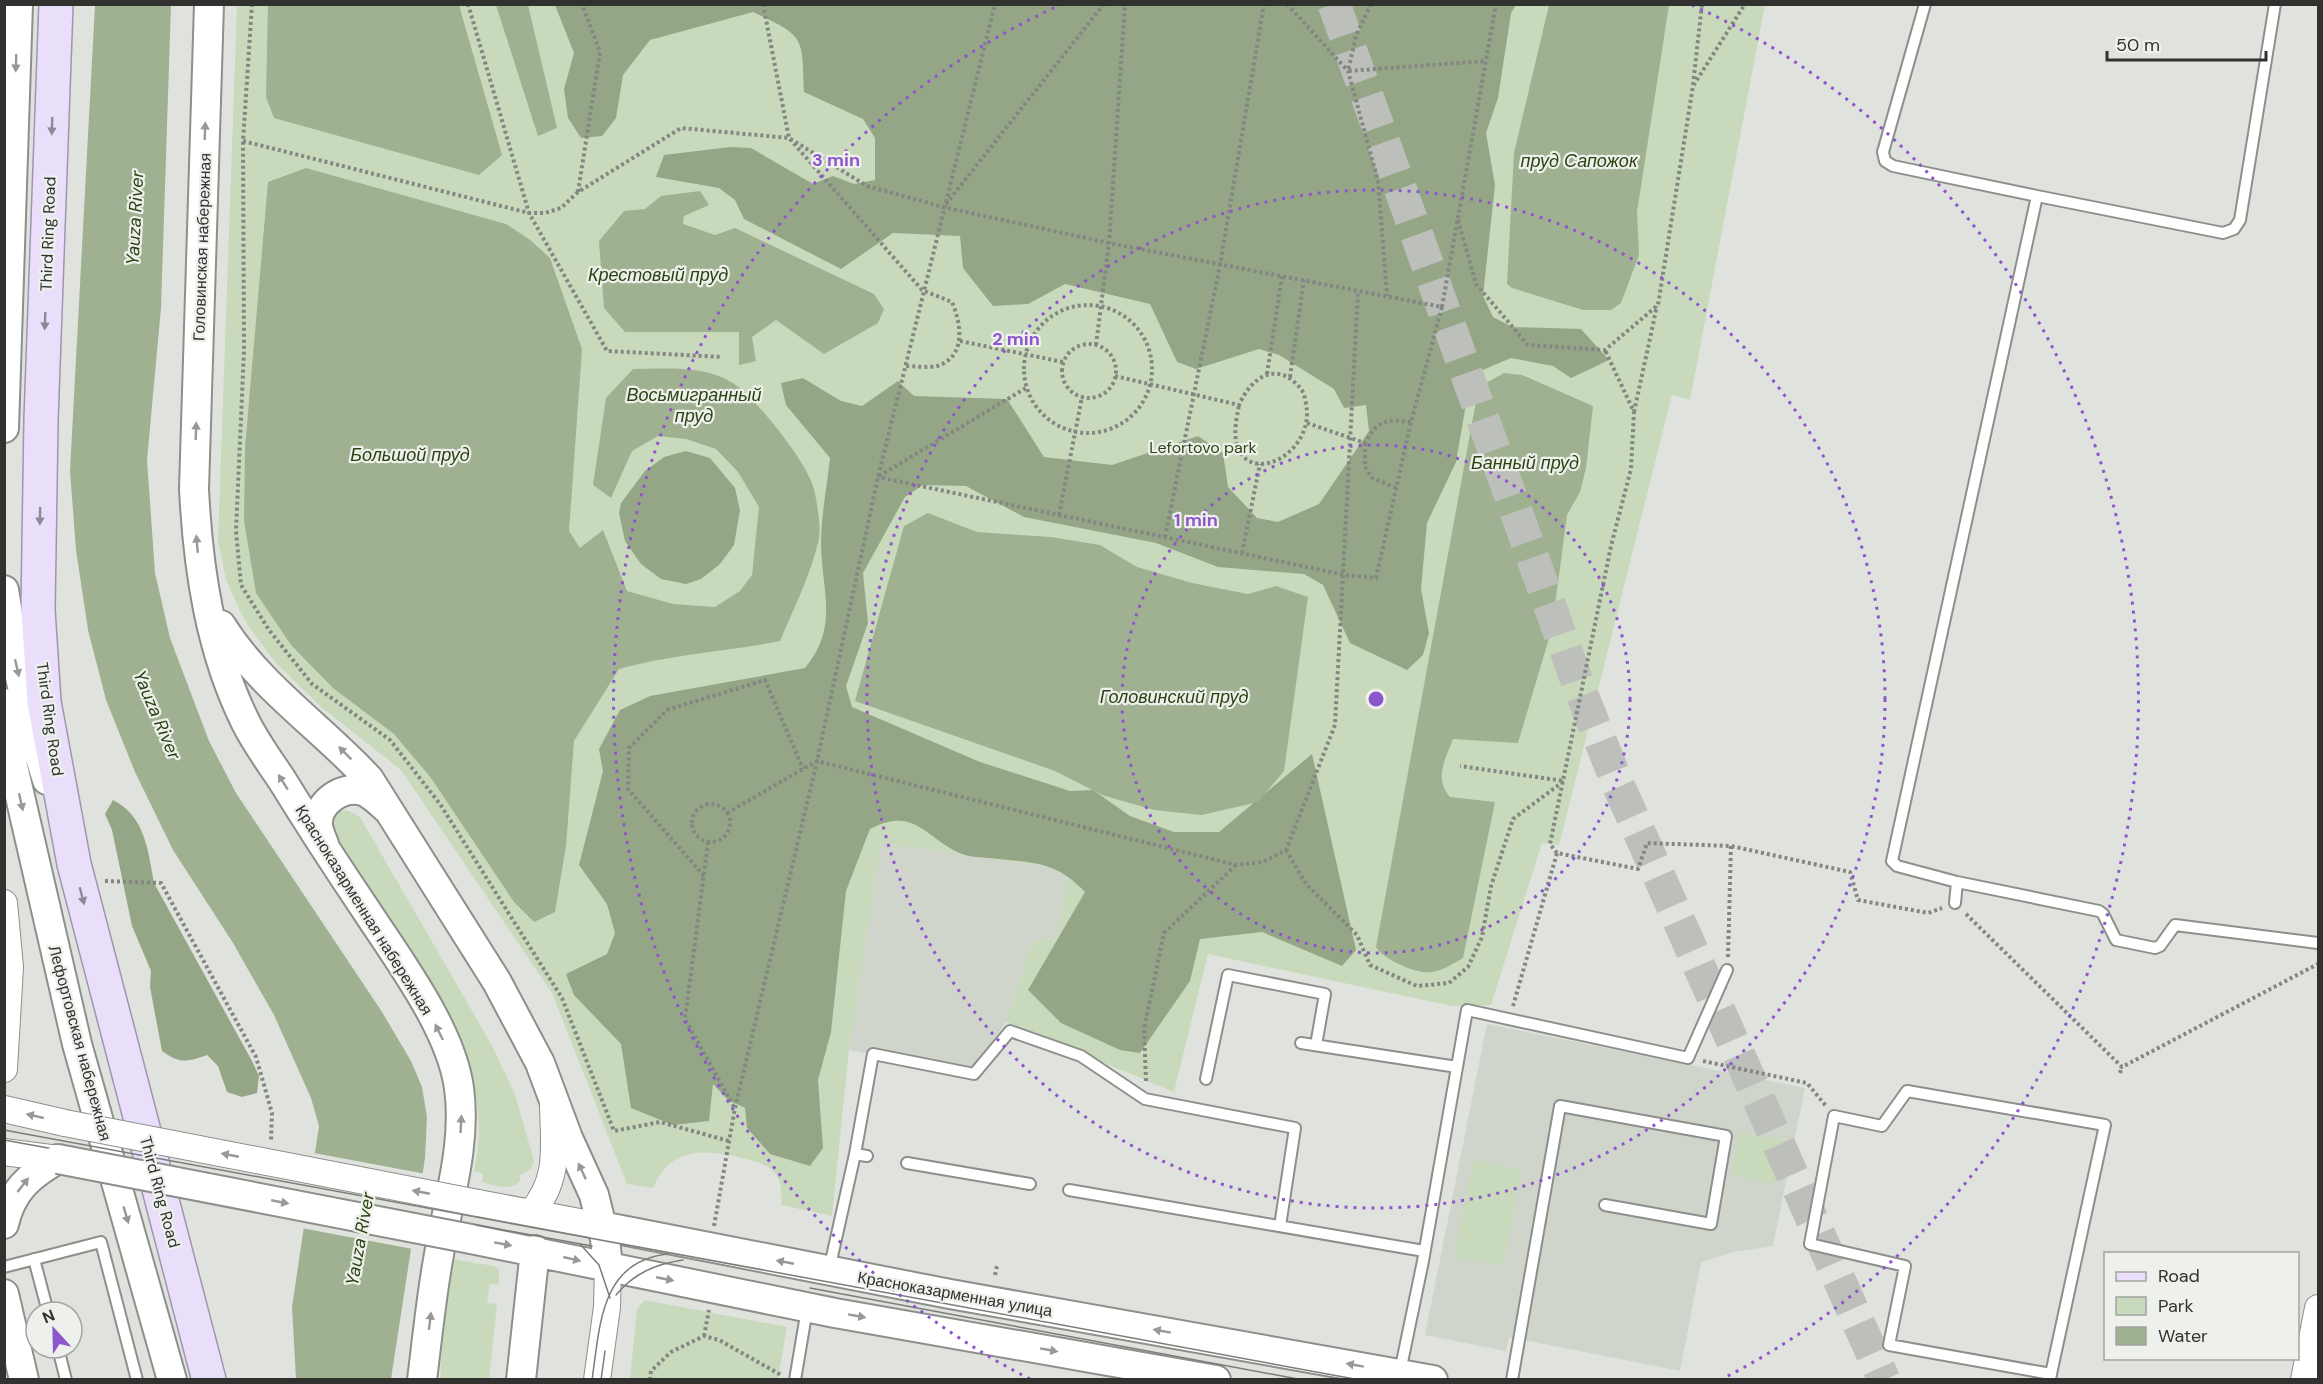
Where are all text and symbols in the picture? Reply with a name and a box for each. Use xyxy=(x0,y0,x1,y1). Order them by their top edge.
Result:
scale bar xyxy=(2107,24,2266,62)
text: 50 m xyxy=(2116,33,2160,57)
one-way arrow xyxy=(11,53,21,72)
one-way arrow xyxy=(47,116,56,135)
one-way arrow xyxy=(200,121,210,140)
text: 3 min xyxy=(812,148,860,172)
water label: пруд Сапожок xyxy=(1521,149,1639,173)
street label: Головинская набережная xyxy=(188,153,216,341)
water label: Yauza River xyxy=(121,169,150,266)
street label: Third Ring Road xyxy=(36,176,60,292)
water label: Крестовый пруд xyxy=(588,263,728,287)
one-way arrow xyxy=(40,311,49,330)
text: 2 min xyxy=(992,327,1040,351)
water label: Восьмигранный пруд xyxy=(627,383,761,428)
one-way arrow xyxy=(191,421,201,440)
park label: Lefortovo park xyxy=(1149,437,1257,458)
water label: Большой пруд xyxy=(350,443,470,467)
water label: Банный пруд xyxy=(1471,451,1579,475)
one-way arrow xyxy=(35,506,44,525)
text: 1 min xyxy=(1174,508,1218,532)
one-way arrow xyxy=(192,535,202,554)
one-way arrow xyxy=(13,659,23,677)
street label: Third Ring Road xyxy=(32,661,68,777)
water label: Yauza River xyxy=(127,667,187,764)
water label: Головинский пруд xyxy=(1100,685,1248,709)
centre of rings xyxy=(1366,689,1386,709)
one-way arrow xyxy=(339,747,353,761)
one-way arrow xyxy=(278,774,289,790)
one-way arrow xyxy=(16,793,26,811)
street label: Красноказарменная набережная xyxy=(291,801,437,1019)
one-way arrow xyxy=(78,887,88,905)
street label: Лефортовская набережная xyxy=(44,943,116,1143)
one-way arrow xyxy=(435,1023,444,1040)
one-way arrow xyxy=(25,1111,44,1120)
one-way arrow xyxy=(456,1114,465,1133)
street label: Third Ring Road xyxy=(135,1134,185,1250)
one-way arrow xyxy=(220,1150,239,1159)
one-way arrow xyxy=(578,1163,587,1180)
one-way arrow xyxy=(17,1177,30,1193)
one-way arrow xyxy=(411,1187,430,1196)
water label: Yauza River xyxy=(340,1189,380,1288)
one-way arrow xyxy=(271,1198,290,1207)
one-way arrow xyxy=(121,1206,131,1224)
one-way arrow xyxy=(494,1240,513,1249)
legend xyxy=(2104,1252,2299,1360)
one-way arrow xyxy=(562,1254,581,1264)
one-way arrow xyxy=(775,1257,794,1266)
text: Road xyxy=(2158,1264,2200,1288)
street label: Красноказарменная улица xyxy=(856,1267,1054,1321)
one-way arrow xyxy=(656,1275,675,1284)
text: Park xyxy=(2158,1294,2194,1318)
north arrow xyxy=(24,1300,84,1360)
text: N xyxy=(39,1305,58,1328)
one-way arrow xyxy=(425,1312,434,1331)
one-way arrow xyxy=(847,1312,866,1321)
text: Water xyxy=(2158,1324,2208,1348)
one-way arrow xyxy=(1153,1326,1172,1335)
one-way arrow xyxy=(1039,1346,1058,1355)
one-way arrow xyxy=(1345,1360,1364,1369)

